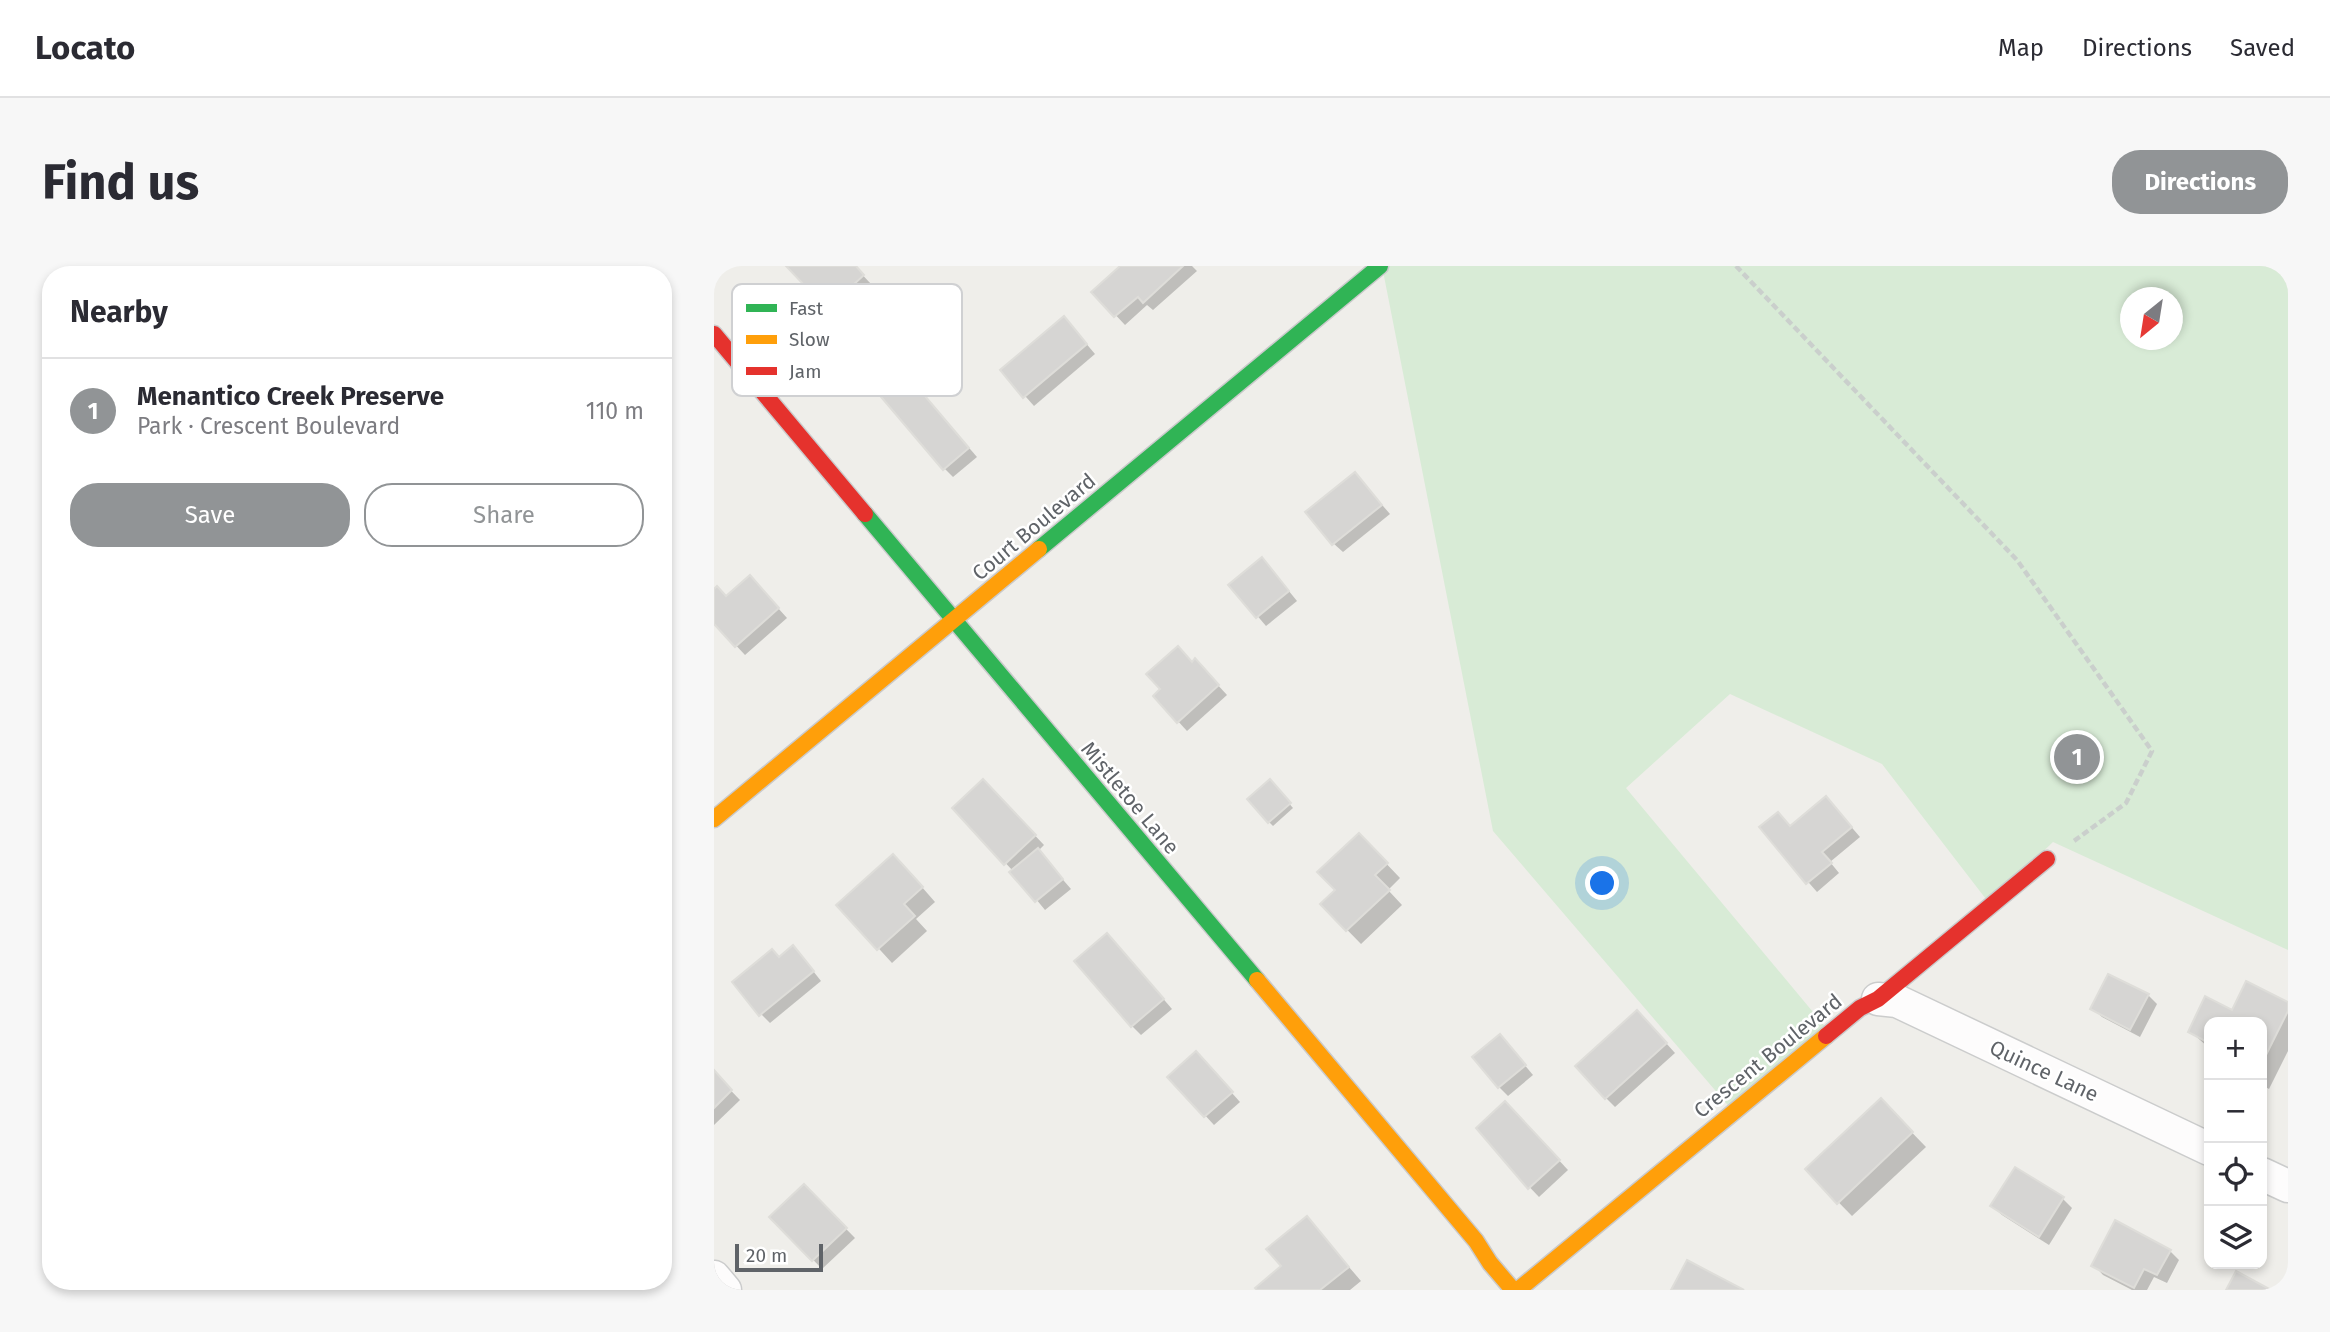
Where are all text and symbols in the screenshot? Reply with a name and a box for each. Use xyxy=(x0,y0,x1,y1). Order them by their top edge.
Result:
text: Locato xyxy=(35,28,135,68)
text: Map xyxy=(1998,34,2044,62)
text: Directions xyxy=(2082,34,2192,62)
text: Saved xyxy=(2230,34,2295,62)
button: Directions xyxy=(2112,150,2288,214)
text: Find us xyxy=(42,153,199,212)
legend xyxy=(732,284,962,396)
north arrow xyxy=(2120,287,2183,350)
text: Nearby xyxy=(70,294,168,330)
text: Fast xyxy=(789,297,823,320)
text: Slow xyxy=(789,328,830,351)
text: Jam xyxy=(789,360,821,383)
text: Menantico Creek Preserve xyxy=(137,381,444,412)
text: 1 xyxy=(88,397,98,425)
text: 110 m xyxy=(586,397,644,425)
text: Park · Crescent Boulevard xyxy=(137,412,400,440)
street label: Court Boulevard xyxy=(967,468,1101,586)
button: Save xyxy=(70,483,350,547)
button: Share xyxy=(364,483,644,547)
pin: 1 xyxy=(2054,731,2100,783)
street label: Mistletoe Lane xyxy=(1075,736,1185,860)
your location xyxy=(1585,866,1619,900)
street label: Crescent Boulevard xyxy=(1689,988,1847,1124)
map controls xyxy=(2204,1017,2267,1269)
button: + xyxy=(2204,1017,2267,1080)
street label: Quince Lane xyxy=(1985,1034,2103,1108)
button: − xyxy=(2204,1080,2267,1143)
button: locate xyxy=(2204,1143,2267,1206)
button: layers xyxy=(2204,1206,2267,1269)
scale bar xyxy=(735,1241,822,1273)
text: 20 m xyxy=(746,1244,787,1267)

